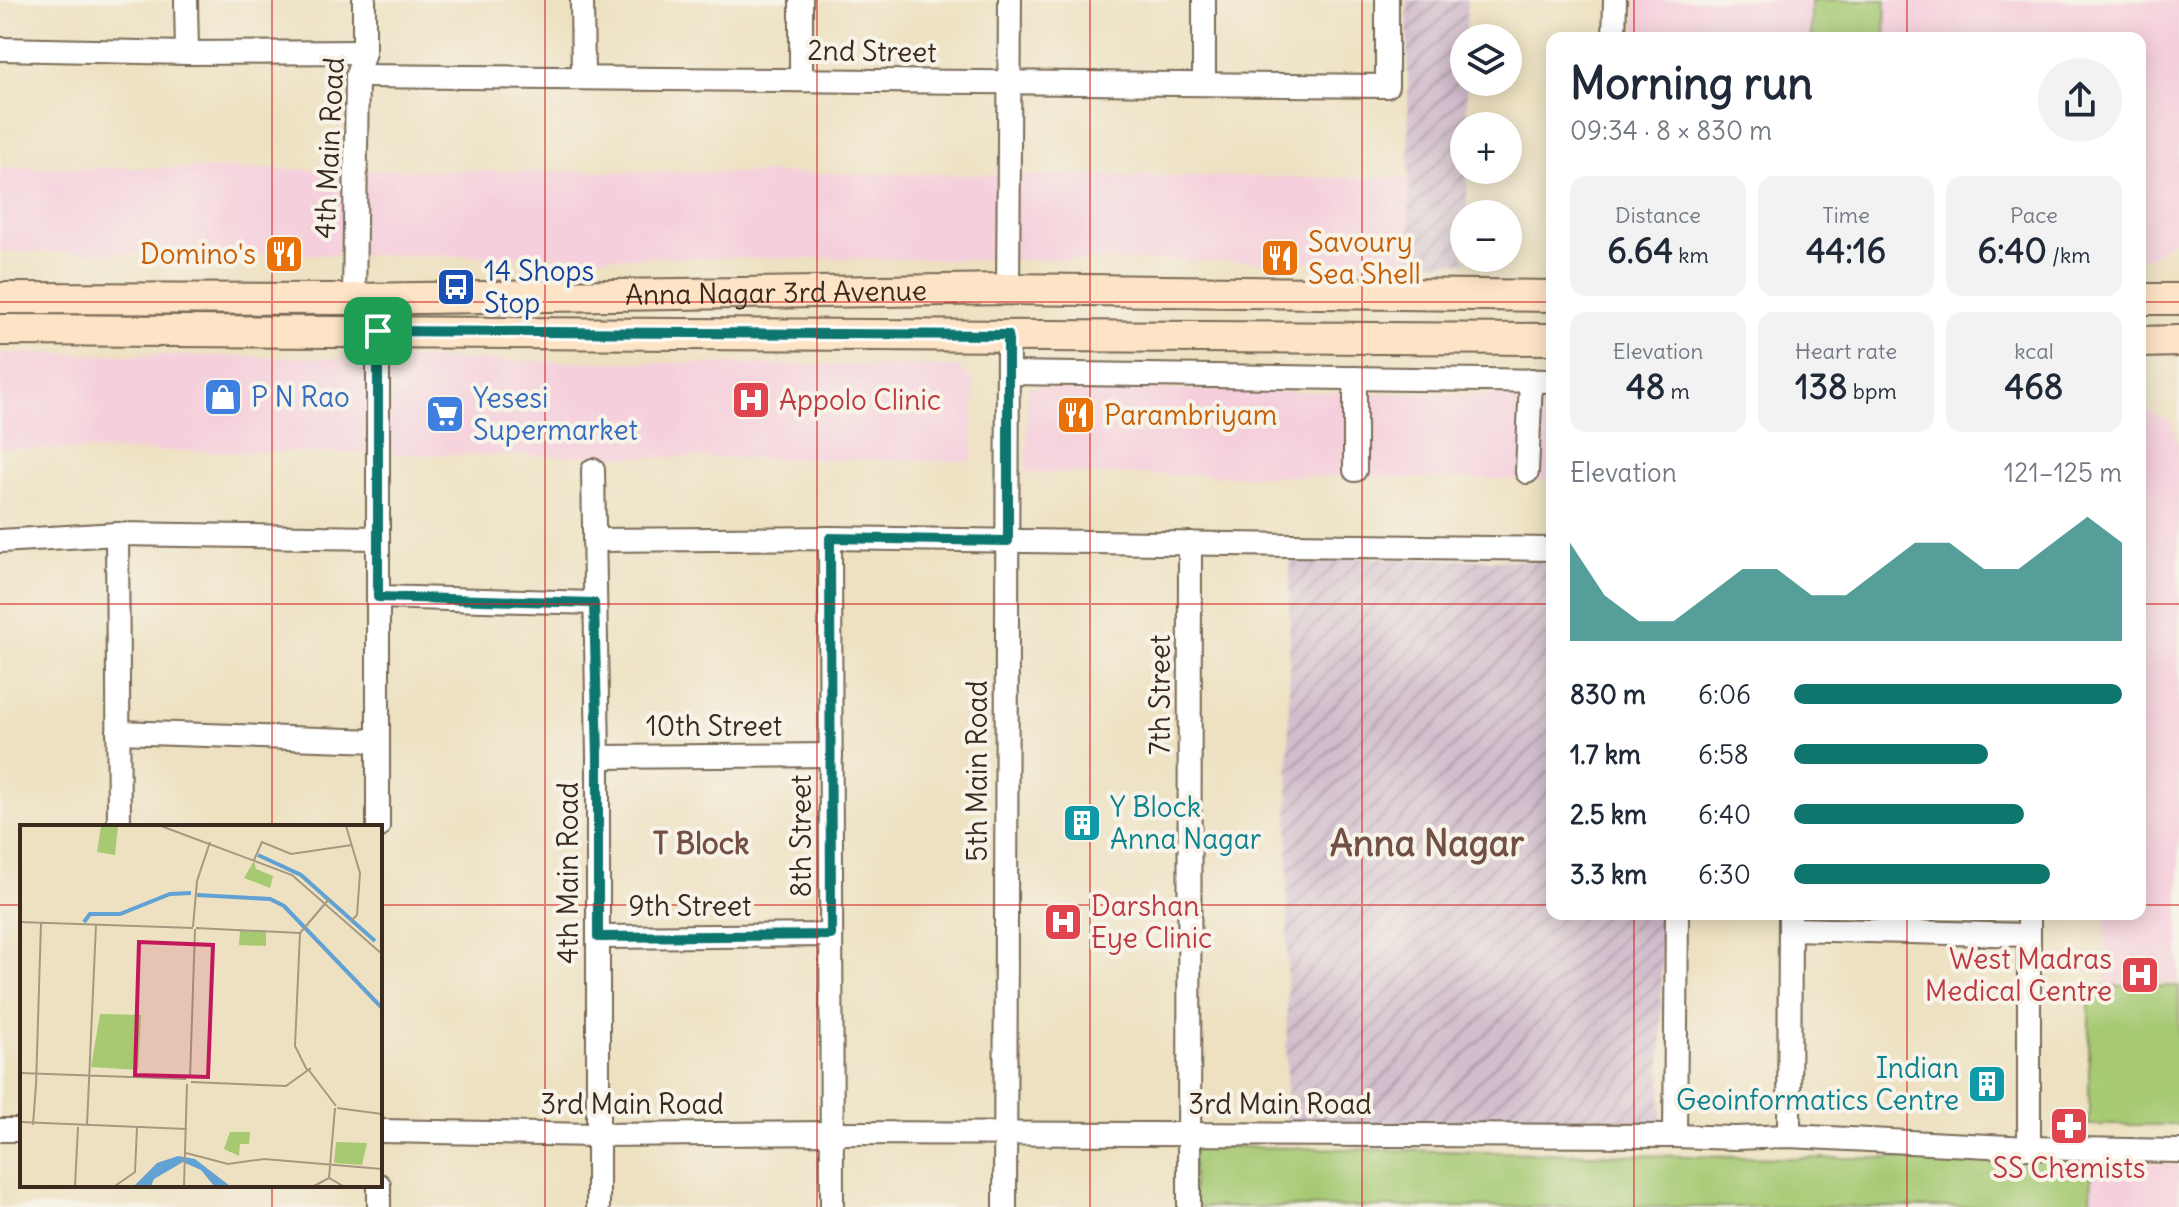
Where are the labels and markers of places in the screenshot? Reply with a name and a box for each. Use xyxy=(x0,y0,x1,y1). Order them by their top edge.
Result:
place label: Savoury Sea Shell xyxy=(1308,224,1421,292)
restaurant icon: Domino's xyxy=(263,233,305,275)
place label: Domino's xyxy=(140,236,256,272)
restaurant icon: Savoury Sea Shell xyxy=(1259,237,1301,279)
place label: 14 Shops Stop xyxy=(484,253,594,321)
bus stop icon: 14 Shops Stop xyxy=(435,266,477,308)
pin xyxy=(344,297,412,365)
shop icon: P N Rao xyxy=(202,376,244,418)
place label: P N Rao xyxy=(251,379,350,415)
hospital icon: Appolo Clinic xyxy=(730,379,772,421)
place label: Yesesi Supermarket xyxy=(473,380,638,448)
place label: Appolo Clinic xyxy=(779,382,941,418)
supermarket icon: Yesesi Supermarket xyxy=(424,393,466,435)
restaurant icon: Parambriyam xyxy=(1055,394,1097,436)
place label: Parambriyam xyxy=(1104,397,1277,433)
place label: Y Block Anna Nagar xyxy=(1110,789,1261,857)
building icon: Y Block Anna Nagar xyxy=(1061,802,1103,844)
place label: Darshan Eye Clinic xyxy=(1091,888,1212,956)
hospital icon: Darshan Eye Clinic xyxy=(1042,901,1084,943)
place label: West Madras Medical Centre xyxy=(1925,941,2112,1009)
hospital icon: West Madras Medical Centre xyxy=(2119,954,2161,996)
place label: Indian Geoinformatics Centre xyxy=(1676,1050,1959,1118)
building icon: Indian Geoinformatics Centre xyxy=(1966,1063,2008,1105)
pharmacy icon: SS Chemists xyxy=(2048,1105,2090,1147)
place label: SS Chemists xyxy=(1992,1150,2146,1186)

